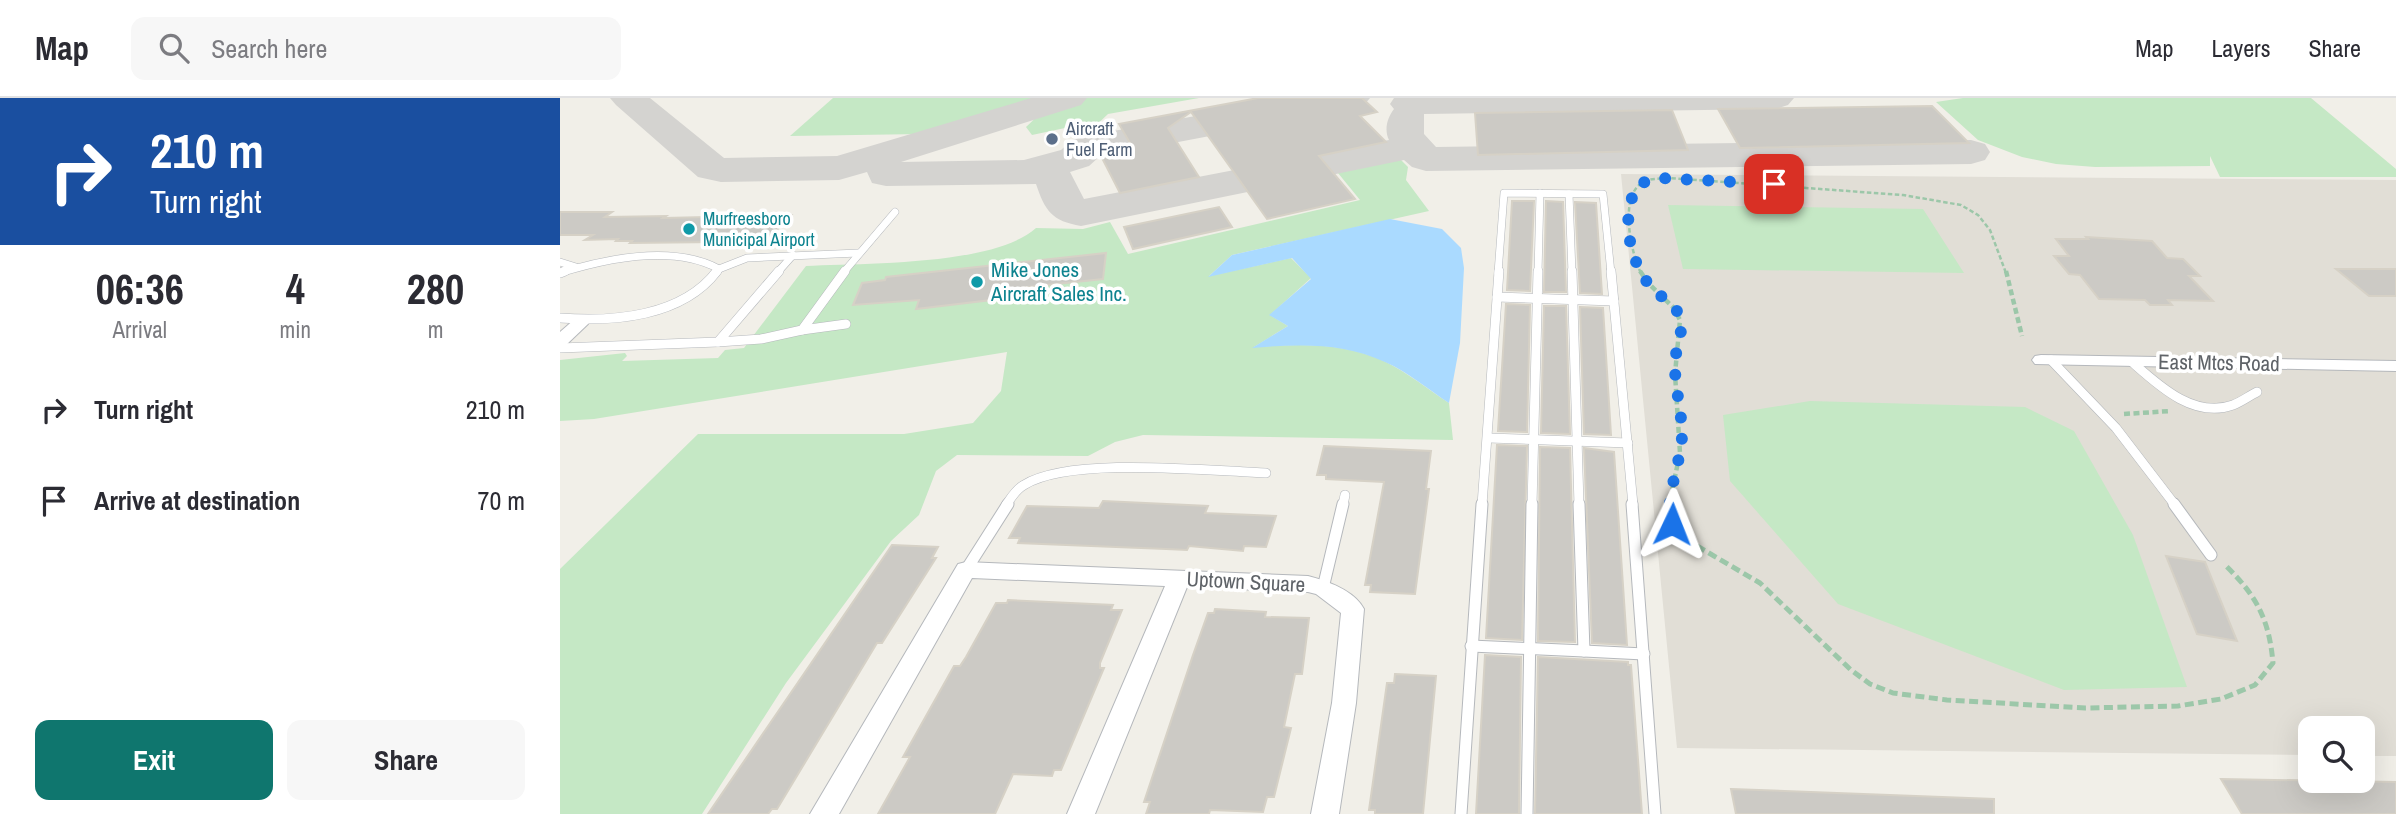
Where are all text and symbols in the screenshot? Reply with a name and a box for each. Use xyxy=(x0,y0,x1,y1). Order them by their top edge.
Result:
search box xyxy=(131,17,621,80)
text: Map xyxy=(35,26,89,70)
icon: search xyxy=(155,29,193,67)
text: Search here xyxy=(211,31,327,66)
text: Map xyxy=(2135,32,2173,64)
text: Layers xyxy=(2211,32,2270,64)
text: Share xyxy=(2308,32,2361,64)
place label: Aircraft Fuel Farm xyxy=(1065,116,1133,162)
text: 210 m xyxy=(150,117,264,183)
icon: right xyxy=(35,126,126,217)
marker: Aircraft Fuel Farm xyxy=(1044,131,1060,147)
pin xyxy=(1744,154,1804,214)
icon: arrive xyxy=(1755,165,1793,203)
text: Turn right xyxy=(150,180,262,223)
place label: Murfreesboro Municipal Airport xyxy=(703,206,815,252)
marker: Murfreesboro Municipal Airport xyxy=(681,221,697,237)
place label: Mike Jones Aircraft Sales Inc. xyxy=(990,255,1127,308)
text: 06:36 xyxy=(96,261,184,317)
text: 4 xyxy=(286,261,305,317)
text: 280 xyxy=(407,261,464,317)
marker: Mike Jones Aircraft Sales Inc. xyxy=(969,274,985,290)
text: Arrival xyxy=(113,314,167,345)
text: min xyxy=(280,314,311,345)
text: m xyxy=(428,314,443,345)
street label: East Mtcs Road xyxy=(2158,347,2280,378)
icon: right xyxy=(35,391,73,429)
text: Turn right xyxy=(94,392,193,427)
text: 210 m xyxy=(466,392,525,427)
icon: arrive xyxy=(35,482,73,520)
text: Arrive at destination xyxy=(94,483,300,518)
text: 70 m xyxy=(478,483,525,518)
position arrow xyxy=(1635,487,1709,561)
street label: Uptown Square xyxy=(1186,564,1306,599)
map controls xyxy=(2298,716,2375,793)
button: search xyxy=(2298,716,2375,793)
button: Exit xyxy=(35,720,273,800)
button: Share xyxy=(287,720,525,800)

